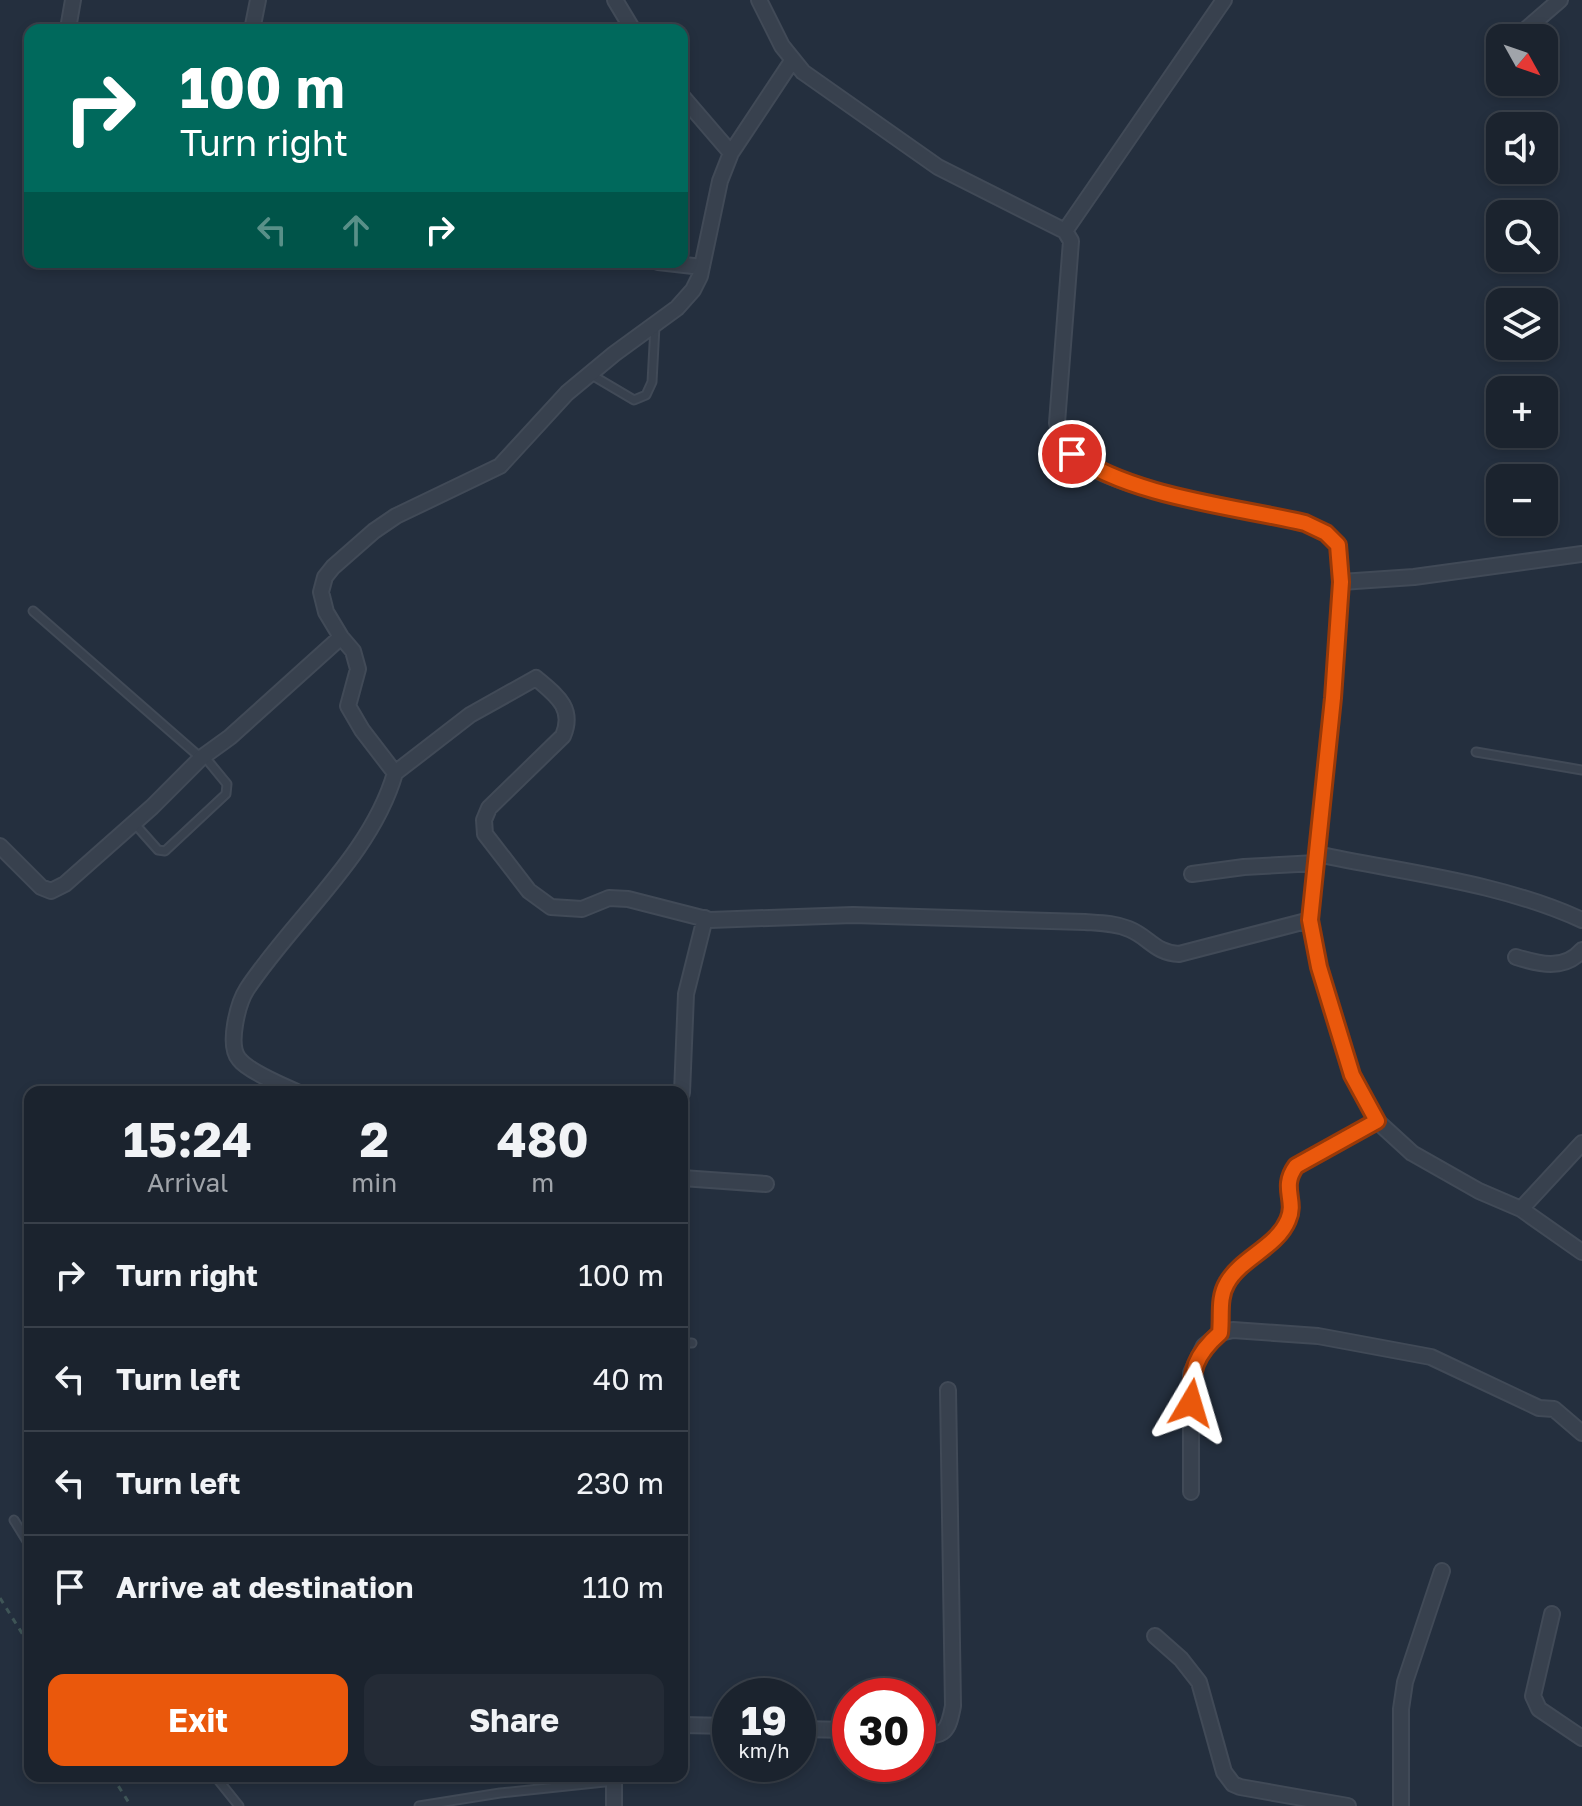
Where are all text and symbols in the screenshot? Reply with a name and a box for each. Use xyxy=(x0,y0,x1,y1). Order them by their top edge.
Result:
north arrow xyxy=(1486,24,1558,96)
map controls xyxy=(1486,24,1558,536)
text: 100 m xyxy=(180,53,345,120)
icon: right xyxy=(48,56,152,160)
button: sound xyxy=(1486,112,1558,184)
text: Turn right xyxy=(180,121,348,164)
button: search xyxy=(1486,200,1558,272)
icon: left xyxy=(250,208,294,252)
icon: ahead xyxy=(334,208,378,252)
icon: right xyxy=(418,208,462,252)
button: layers xyxy=(1486,288,1558,360)
button: + xyxy=(1486,376,1558,448)
pin xyxy=(1038,420,1106,488)
icon: arrive xyxy=(1050,432,1094,476)
button: − xyxy=(1486,464,1558,536)
text: 15:24 xyxy=(123,1110,252,1168)
text: 2 xyxy=(360,1110,389,1168)
text: 480 xyxy=(497,1110,589,1168)
text: Arrival xyxy=(147,1167,228,1198)
text: min xyxy=(351,1167,397,1198)
text: m xyxy=(531,1167,554,1198)
icon: right xyxy=(48,1253,92,1297)
text: Turn right xyxy=(116,1257,258,1293)
text: 100 m xyxy=(578,1257,664,1293)
icon: left xyxy=(48,1357,92,1401)
text: Turn left xyxy=(116,1361,241,1397)
text: 40 m xyxy=(593,1361,664,1397)
position arrow xyxy=(1149,1361,1233,1445)
icon: left xyxy=(48,1461,92,1505)
text: Turn left xyxy=(116,1465,241,1501)
text: 230 m xyxy=(576,1465,664,1501)
icon: arrive xyxy=(48,1565,92,1609)
text: Arrive at destination xyxy=(116,1569,413,1605)
text: 110 m xyxy=(582,1569,664,1605)
button: Exit xyxy=(48,1674,348,1766)
button: Share xyxy=(364,1674,664,1766)
speed limit sign: 30 xyxy=(832,1678,936,1782)
text: 19 xyxy=(741,1696,787,1744)
text: km/h xyxy=(739,1738,789,1762)

